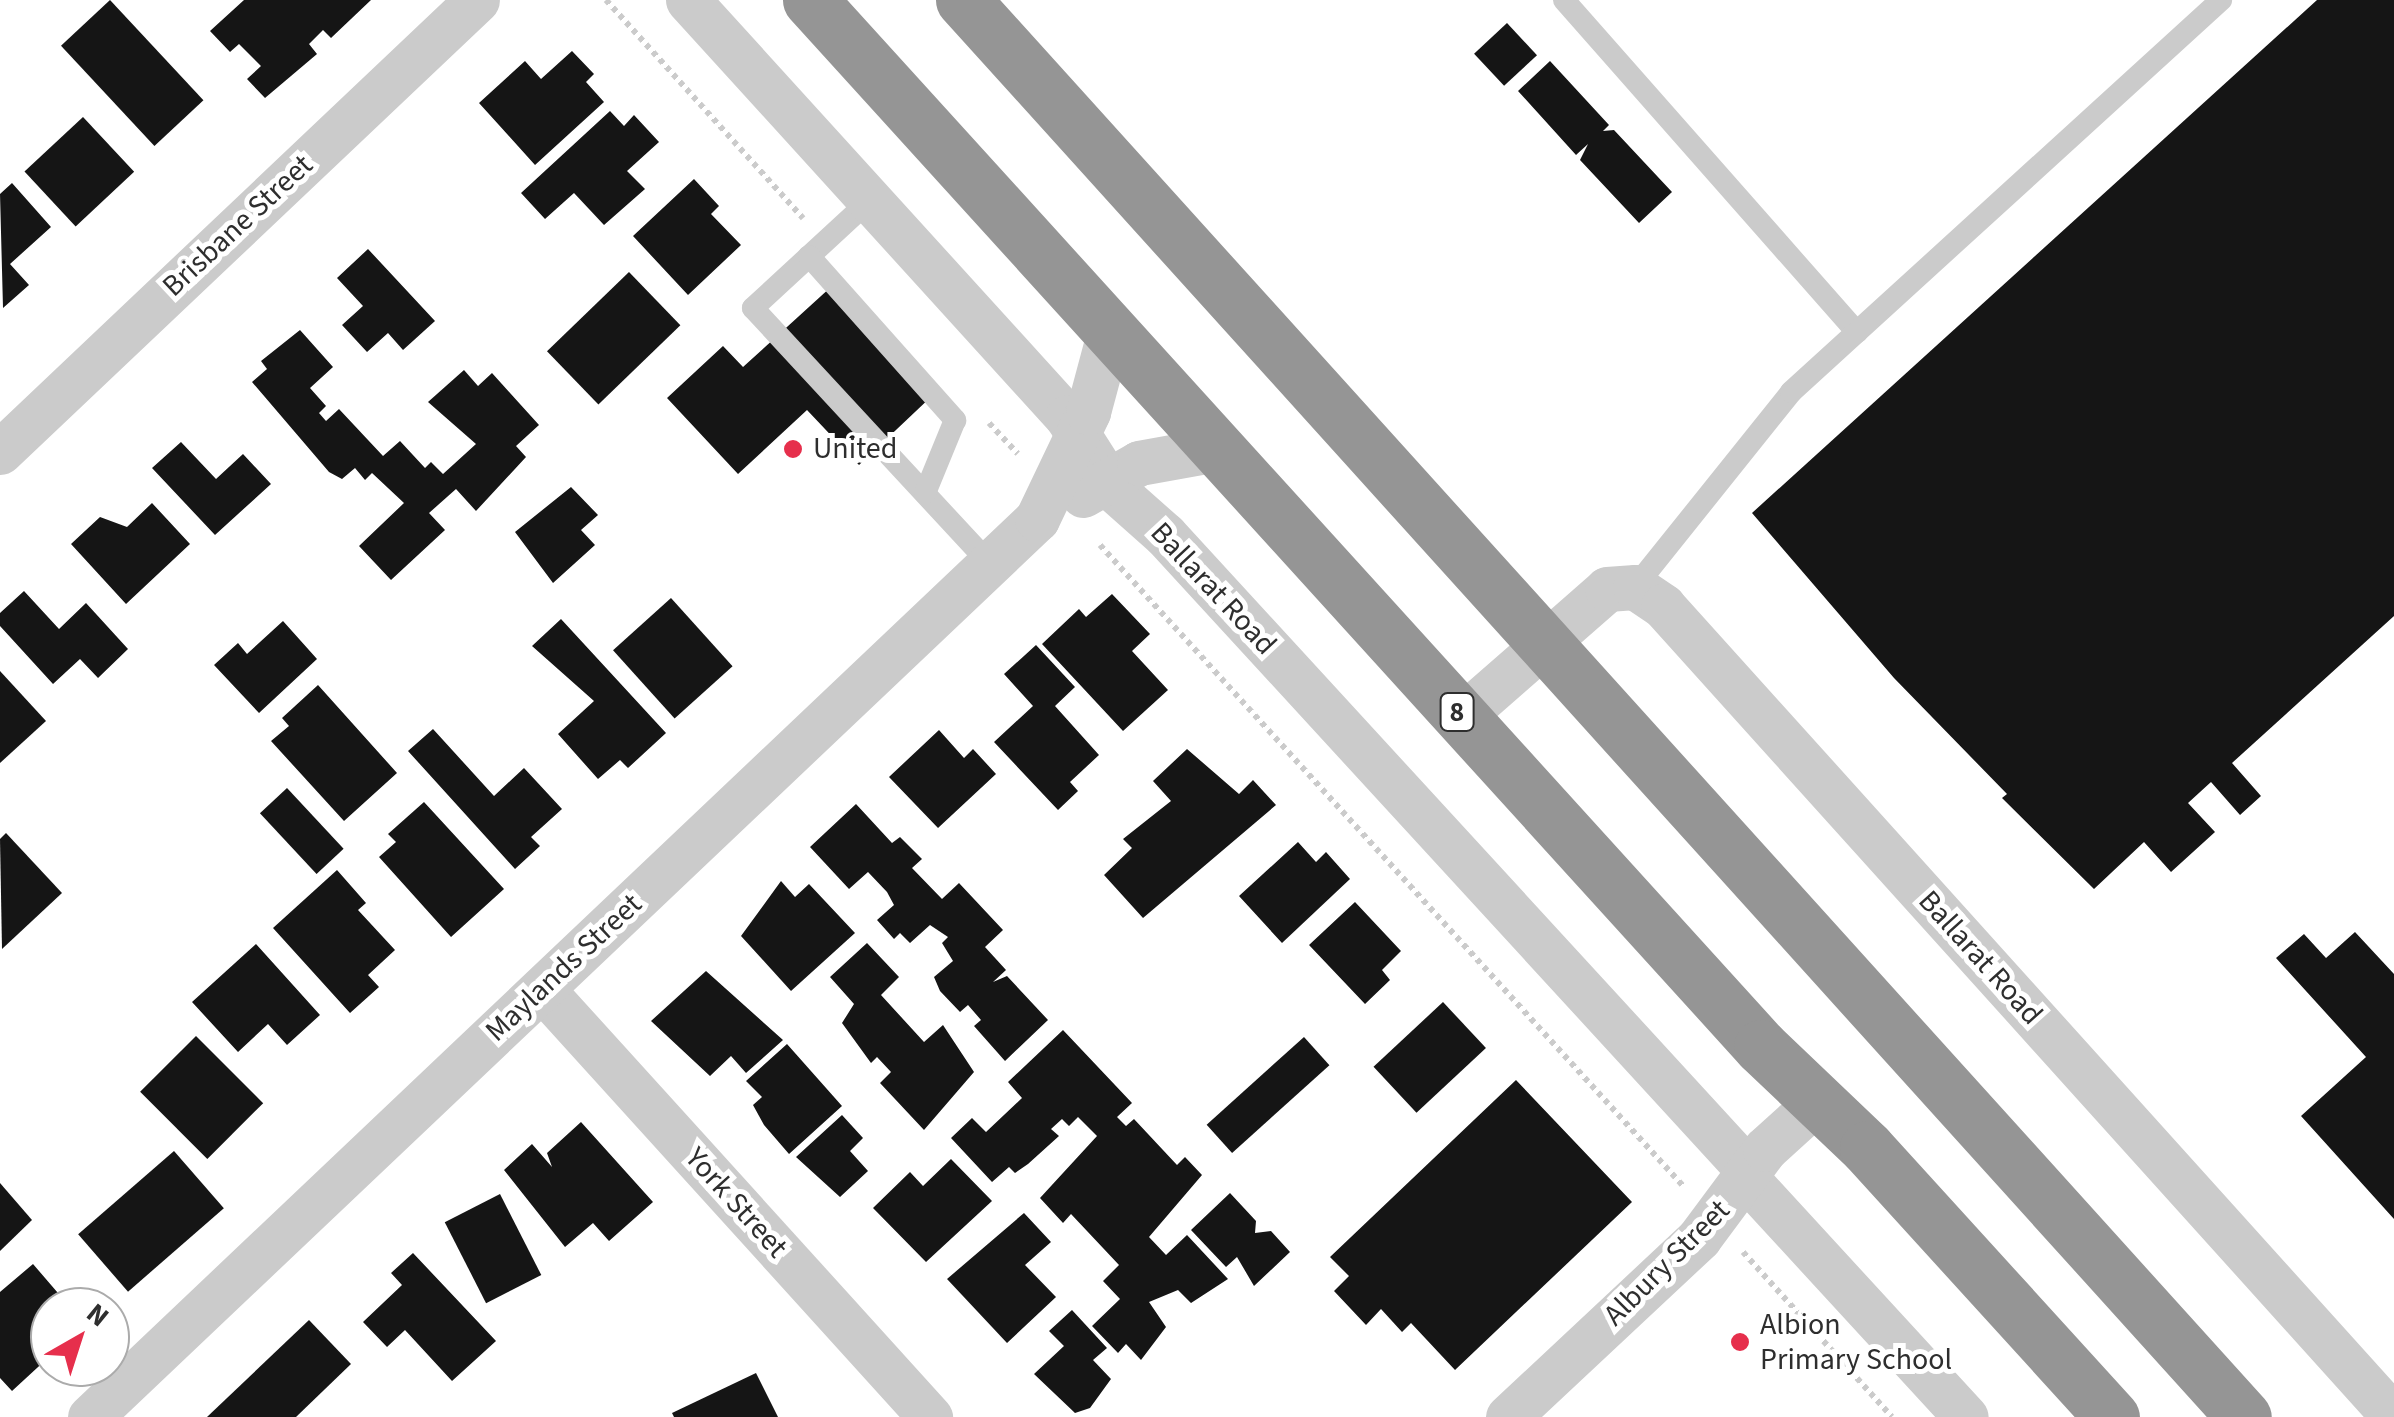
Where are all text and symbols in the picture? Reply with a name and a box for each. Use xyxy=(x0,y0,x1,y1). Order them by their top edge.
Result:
street label: Brisbane Street xyxy=(156,147,320,305)
place label: United xyxy=(813,431,897,467)
marker: United xyxy=(782,438,804,460)
street label: Ballarat Road xyxy=(1143,515,1283,663)
road number: 8 xyxy=(1440,689,1474,735)
street label: Ballarat Road xyxy=(1910,883,2050,1033)
street label: Maylands Street xyxy=(478,886,650,1050)
street label: York Street xyxy=(677,1141,795,1265)
street label: Albury Street xyxy=(1597,1193,1737,1333)
north arrow xyxy=(30,1287,130,1387)
text: N xyxy=(78,1294,117,1337)
place label: Albion Primary School xyxy=(1760,1307,1952,1378)
marker: Albion Primary School xyxy=(1729,1331,1751,1353)

